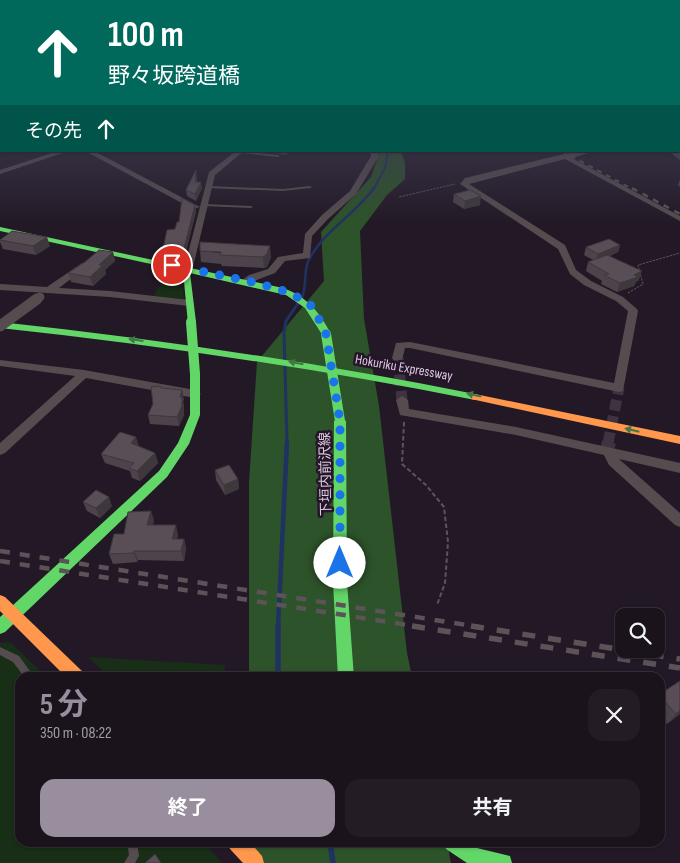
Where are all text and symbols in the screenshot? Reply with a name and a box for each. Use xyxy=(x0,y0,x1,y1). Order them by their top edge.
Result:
text: 100 m xyxy=(108,14,184,57)
icon: ahead xyxy=(25,20,90,85)
text: 野々坂跨道橋 xyxy=(108,63,240,90)
icon: ahead xyxy=(92,115,120,143)
text: その先 xyxy=(25,120,82,143)
pin xyxy=(151,244,193,286)
icon: arrive xyxy=(158,251,186,279)
one-way arrow xyxy=(127,336,143,344)
street label: Hokuriku Expressway xyxy=(354,351,455,385)
one-way arrow xyxy=(288,359,304,367)
one-way arrow xyxy=(465,391,481,399)
one-way arrow xyxy=(624,425,640,433)
street label: 下垣内前沢線 xyxy=(316,432,335,516)
position arrow xyxy=(313,536,365,588)
map controls xyxy=(615,608,665,658)
button: search xyxy=(615,608,665,658)
text: 5 分 xyxy=(40,687,88,723)
button: close xyxy=(588,689,640,741)
text: 350 m · 08:22 xyxy=(40,724,112,743)
button: 終了 xyxy=(40,779,335,837)
button: 共有 xyxy=(345,779,640,837)

